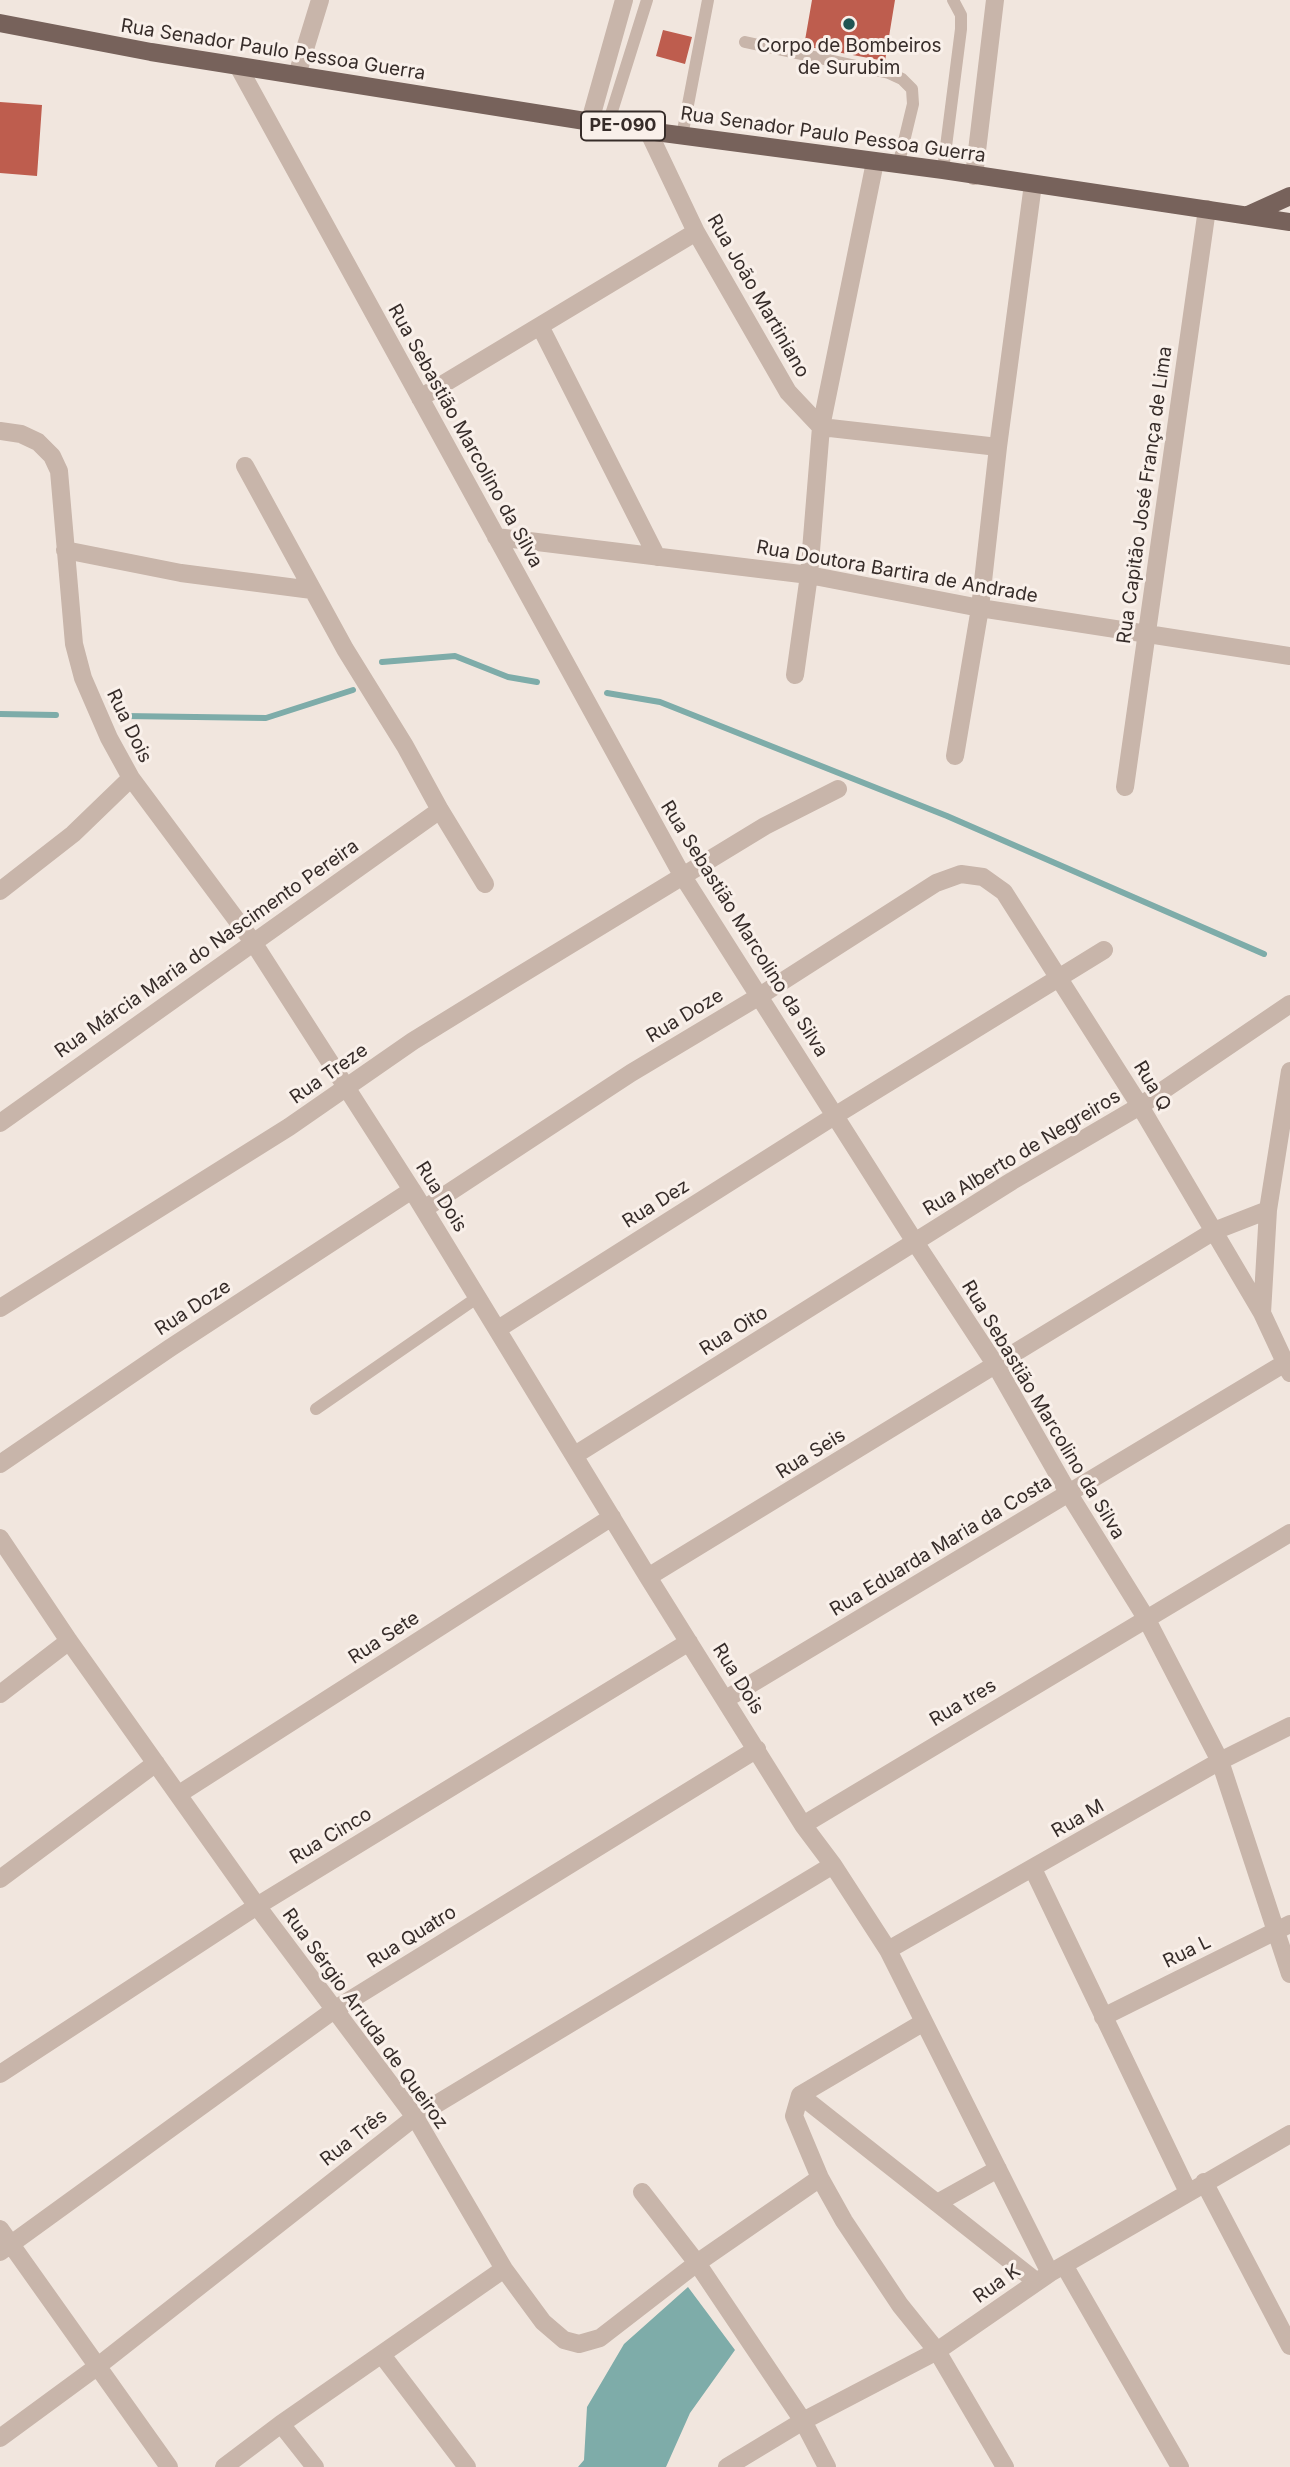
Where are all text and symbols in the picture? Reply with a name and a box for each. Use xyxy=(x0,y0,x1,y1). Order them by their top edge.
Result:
street label: Rua Senador Paulo Pessoa Guerra xyxy=(119,15,427,85)
marker: Corpo de Bombeiros de Surubim xyxy=(841,16,857,32)
place label: Corpo de Bombeiros de Surubim xyxy=(756,35,942,79)
street label: Rua Senador Paulo Pessoa Guerra xyxy=(679,102,987,168)
road number: PE-090 xyxy=(581,112,665,140)
street label: Rua João Martiniano xyxy=(702,210,814,382)
street label: Rua Sebastião Marcolino da Silva xyxy=(383,300,547,572)
street label: Rua Capitão José França de Lima xyxy=(1113,345,1177,645)
street label: Rua Doutora Bartira de Andrade xyxy=(754,536,1040,608)
street label: Rua Dois xyxy=(101,685,157,767)
street label: Rua Sebastião Marcolino da Silva xyxy=(655,797,833,1061)
street label: Rua Márcia Maria do Nascimento Pereira xyxy=(51,835,363,1063)
street label: Rua Doze xyxy=(642,984,728,1048)
street label: Rua Treze xyxy=(286,1039,372,1109)
street label: Rua Q xyxy=(1128,1057,1176,1115)
street label: Rua Alberto de Negreiros xyxy=(919,1085,1125,1221)
street label: Rua Dois xyxy=(410,1157,472,1237)
street label: Rua Dez xyxy=(618,1175,694,1233)
street label: Rua Doze xyxy=(151,1275,235,1341)
street label: Rua Sebastião Marcolino da Silva xyxy=(957,1276,1129,1544)
street label: Rua Oito xyxy=(696,1301,772,1361)
street label: Rua Seis xyxy=(772,1424,850,1484)
street label: Rua Eduarda Maria da Costa xyxy=(826,1471,1056,1621)
street label: Rua Sete xyxy=(344,1607,424,1669)
street label: Rua Dois xyxy=(707,1639,769,1719)
street label: Rua tres xyxy=(926,1674,1000,1732)
street label: Rua M xyxy=(1048,1795,1108,1843)
street label: Rua Cinco xyxy=(286,1803,376,1869)
street label: Rua Quatro xyxy=(363,1901,461,1973)
street label: Rua Sérgio Arruda de Queiroz xyxy=(277,1904,453,2134)
street label: Rua L xyxy=(1159,1931,1215,1973)
street label: Rua Três xyxy=(316,2105,392,2171)
street label: Rua K xyxy=(969,2260,1025,2308)

